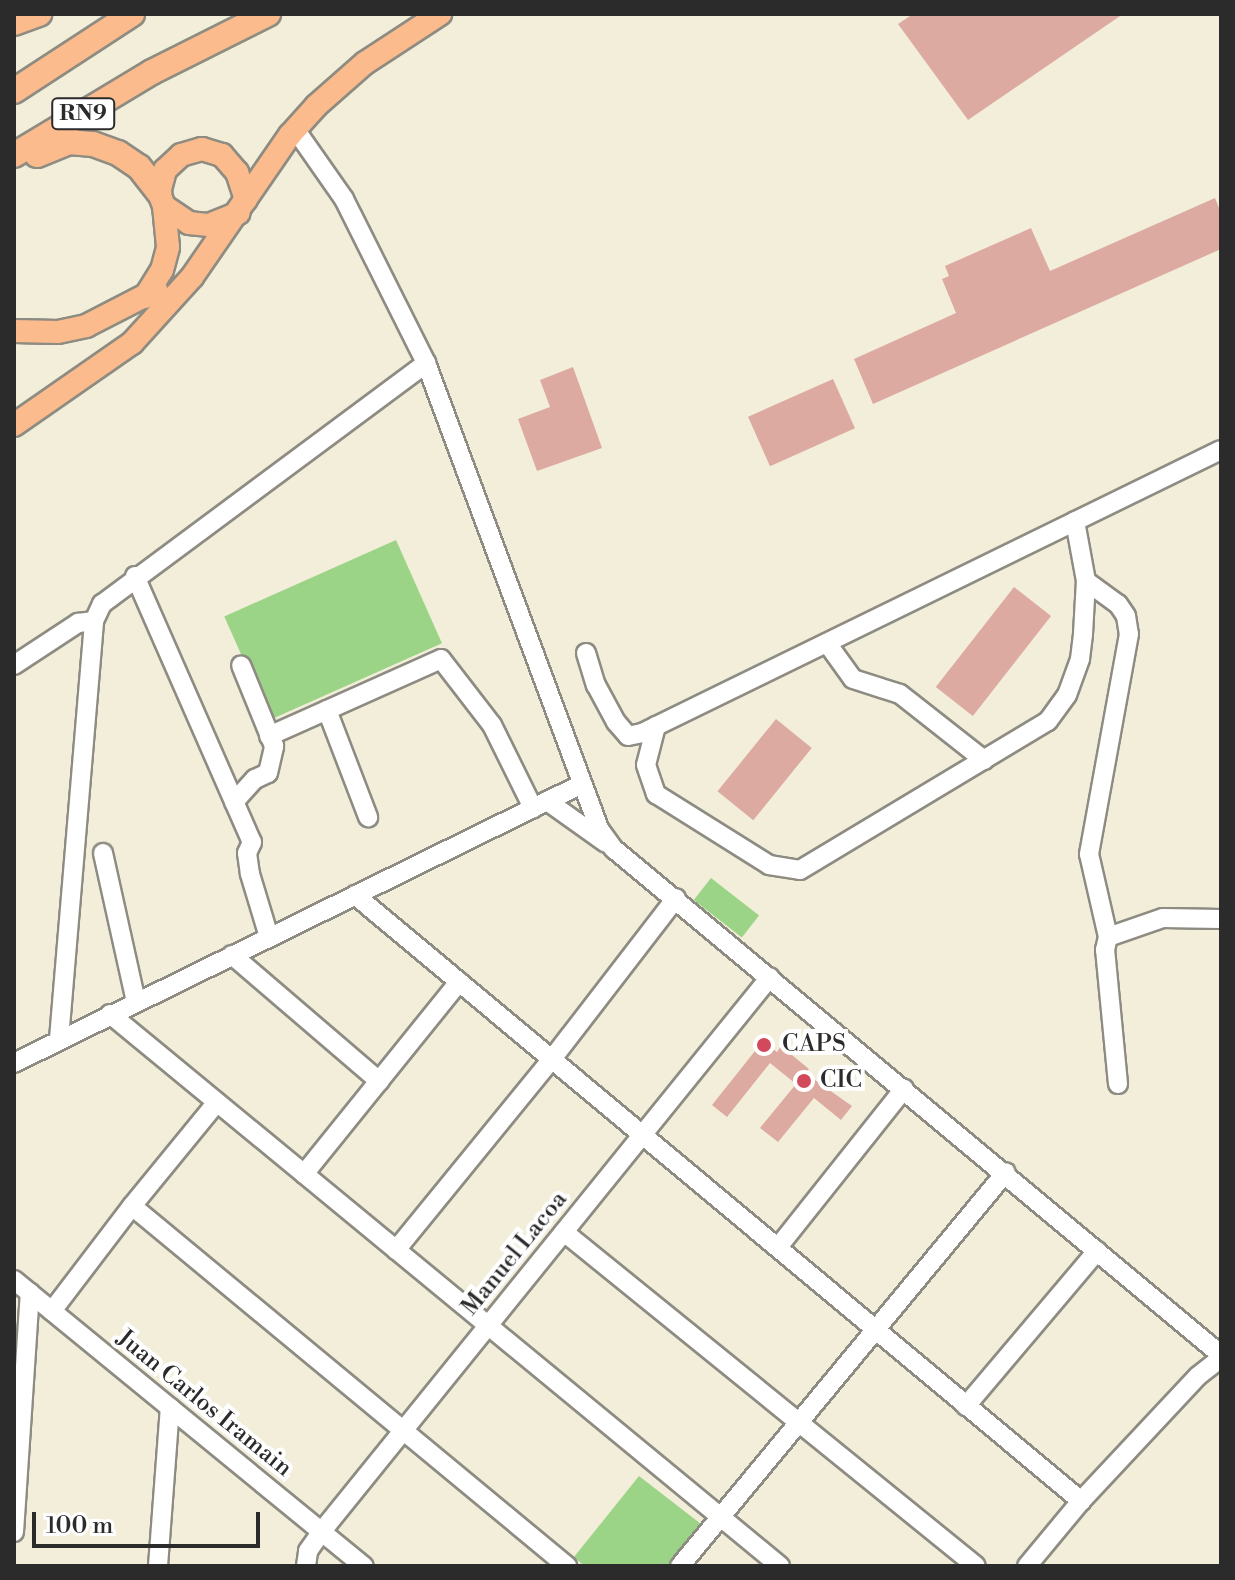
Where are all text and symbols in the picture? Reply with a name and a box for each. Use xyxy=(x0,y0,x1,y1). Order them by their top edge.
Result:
road number: RN9 xyxy=(51,96,115,132)
place label: CAPS xyxy=(782,1031,846,1059)
marker: CAPS xyxy=(753,1034,775,1056)
place label: CIC xyxy=(820,1067,862,1095)
marker: CIC xyxy=(795,1072,813,1090)
street label: Manuel Lacoa xyxy=(456,1186,574,1322)
street label: Juan Carlos Iramain xyxy=(111,1325,297,1483)
scale bar xyxy=(36,1496,264,1546)
text: 100 m xyxy=(46,1511,113,1541)

